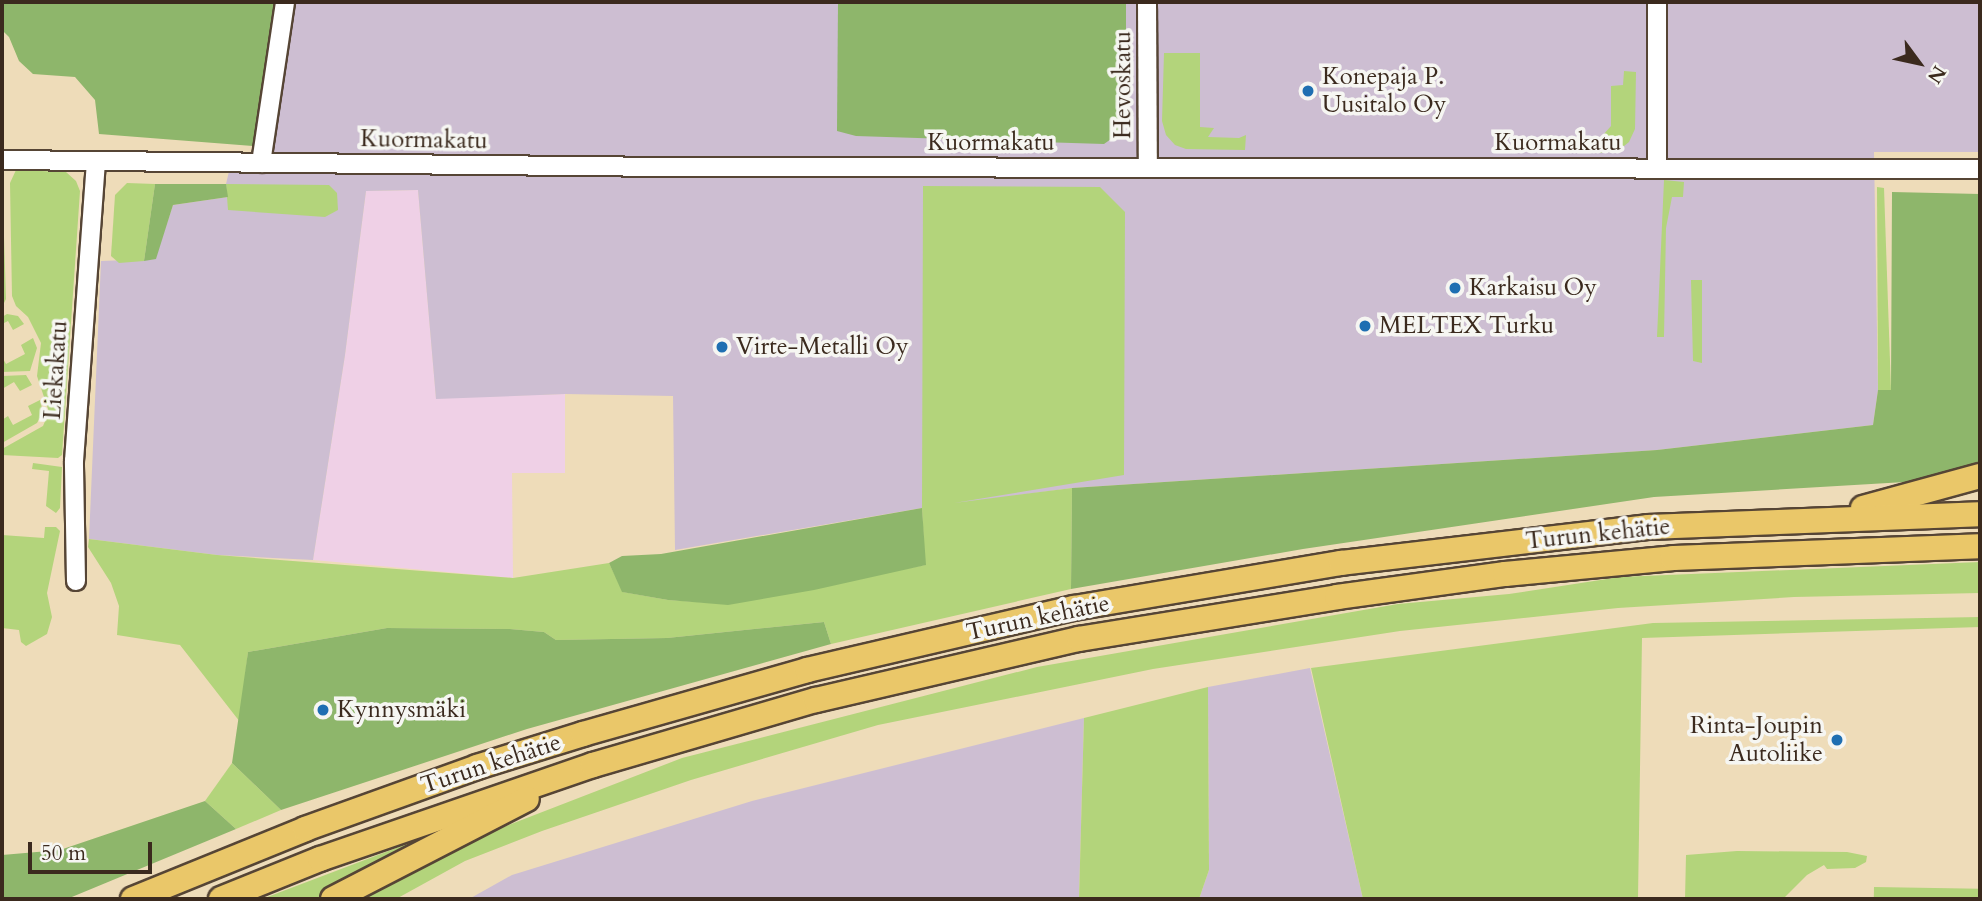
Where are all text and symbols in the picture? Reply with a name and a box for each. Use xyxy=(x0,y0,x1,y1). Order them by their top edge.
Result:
north arrow xyxy=(1884,28,1954,98)
street label: Hevoskatu xyxy=(1109,31,1137,139)
text: N xyxy=(1921,60,1952,88)
place label: Konepaja P. Uusitalo Oy xyxy=(1322,63,1446,119)
marker: Konepaja P. Uusitalo Oy xyxy=(1300,83,1316,99)
street label: Kuormakatu xyxy=(360,124,488,156)
street label: Kuormakatu xyxy=(927,129,1055,157)
street label: Kuormakatu xyxy=(1494,129,1622,157)
place label: Karkaisu Oy xyxy=(1469,274,1597,302)
marker: Karkaisu Oy xyxy=(1447,280,1463,296)
place label: MELTEX Turku xyxy=(1379,312,1554,340)
marker: MELTEX Turku xyxy=(1357,318,1373,334)
street label: Liekakatu xyxy=(38,319,74,421)
place label: Virte-Metalli Oy xyxy=(736,333,909,361)
marker: Virte-Metalli Oy xyxy=(714,339,730,355)
street label: Turun kehätie xyxy=(1524,512,1672,556)
street label: Turun kehätie xyxy=(964,589,1112,647)
place label: Kynnysmäki xyxy=(337,696,466,724)
marker: Kynnysmäki xyxy=(315,702,331,718)
place label: Rinta-Joupin Autoliike xyxy=(1690,712,1823,768)
street label: Turun kehätie xyxy=(417,728,565,800)
marker: Rinta-Joupin Autoliike xyxy=(1829,732,1845,748)
scale bar xyxy=(32,828,156,872)
text: 50 m xyxy=(41,839,86,868)

